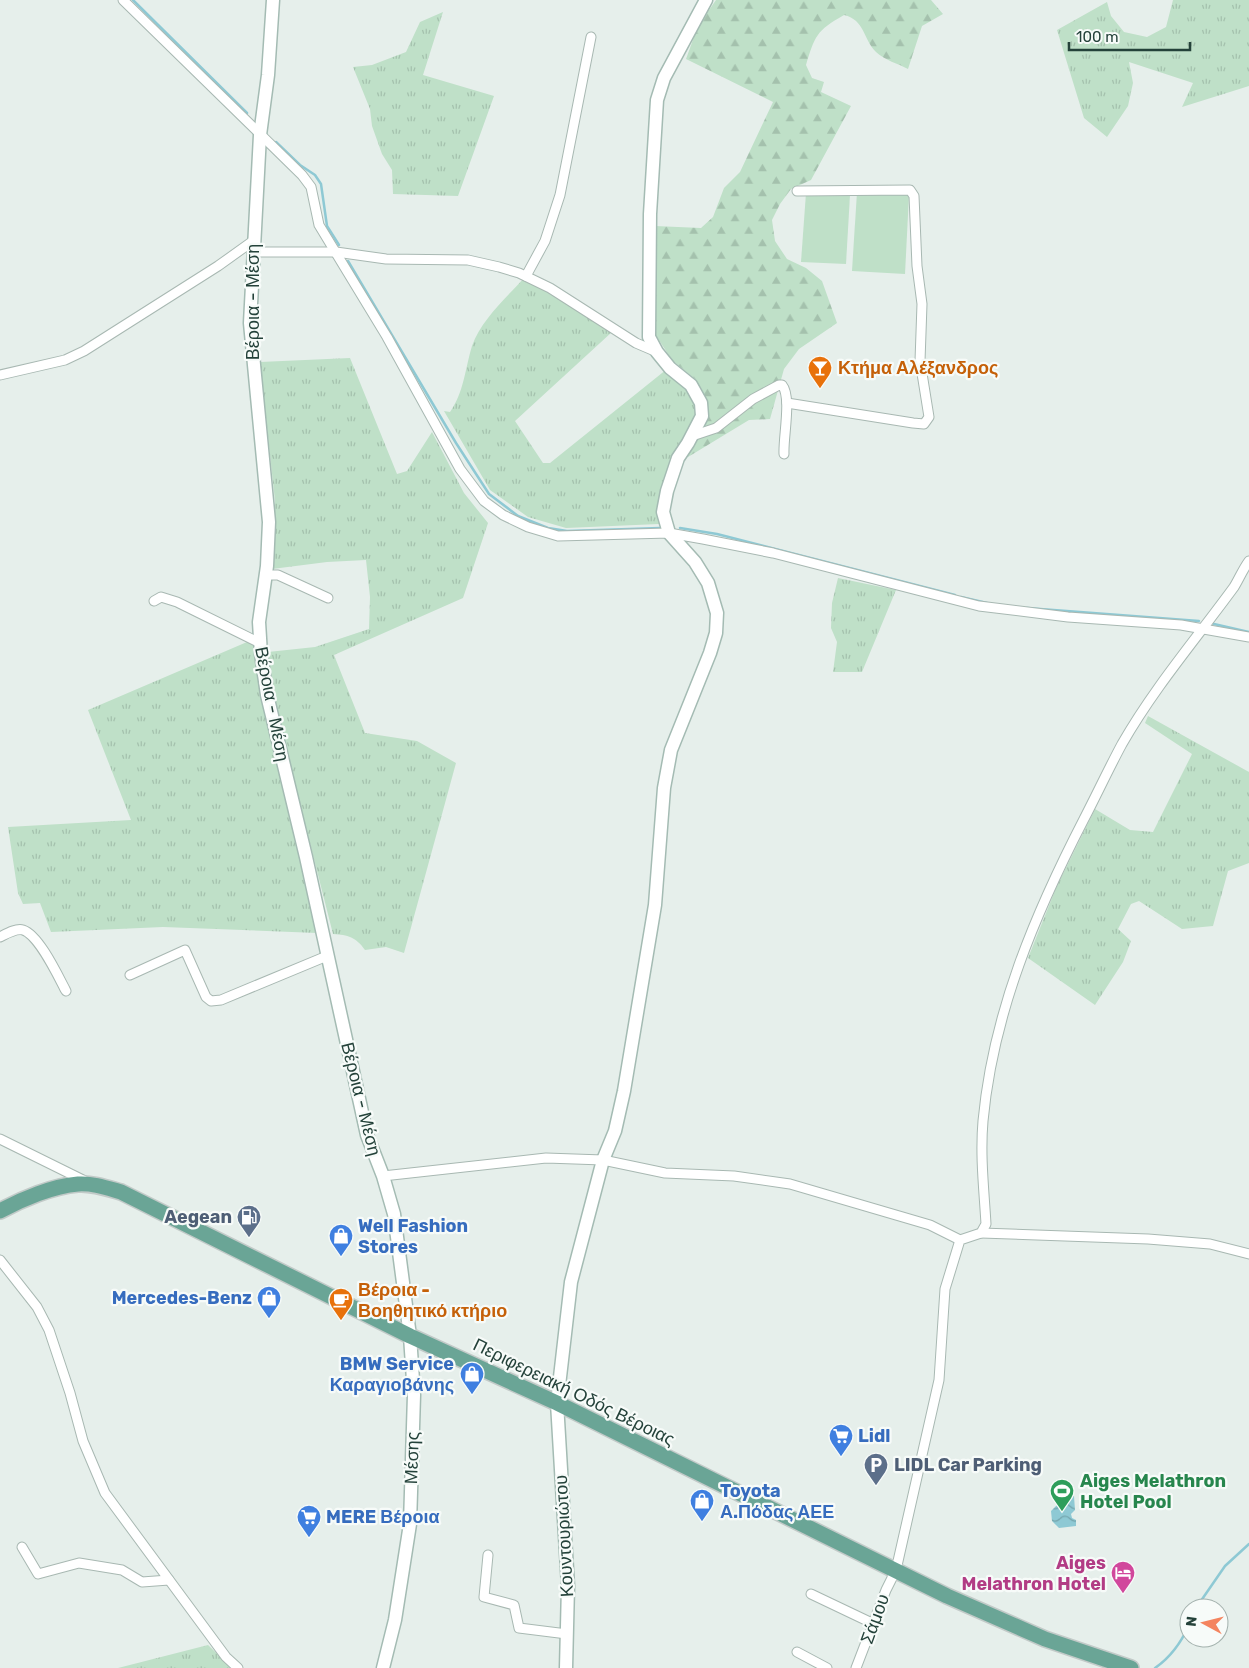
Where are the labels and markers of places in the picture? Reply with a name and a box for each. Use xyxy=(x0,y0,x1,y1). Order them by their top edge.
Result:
bar icon: Κτήμα Αλέξανδρος xyxy=(807,355,833,389)
place label: Κτήμα Αλέξανδρος xyxy=(838,357,998,379)
fuel station icon: Aegean xyxy=(236,1204,262,1238)
place label: Aegean xyxy=(164,1206,232,1228)
place label: Well Fashion Stores xyxy=(358,1215,468,1258)
shop icon: Well Fashion Stores xyxy=(328,1223,354,1257)
place label: Βέροια - Βοηθητικό κτήριο xyxy=(358,1279,507,1322)
shop icon: Mercedes-Benz xyxy=(256,1285,282,1319)
place label: Mercedes-Benz xyxy=(112,1287,252,1309)
cafe icon: Βέροια - Βοηθητικό κτήριο xyxy=(328,1287,354,1321)
place label: BMW Service Καραγιοβάνης xyxy=(330,1353,454,1396)
shop icon: BMW Service Καραγιοβάνης xyxy=(459,1361,485,1395)
supermarket icon: Lidl xyxy=(828,1423,854,1457)
place label: Lidl xyxy=(858,1425,890,1447)
parking icon: LIDL Car Parking xyxy=(863,1452,889,1486)
place label: LIDL Car Parking xyxy=(894,1454,1042,1476)
place label: Aiges Melathron Hotel Pool xyxy=(1080,1470,1226,1513)
sports icon: Aiges Melathron Hotel Pool xyxy=(1049,1478,1075,1512)
place label: Toyota Α.Πόδας ΑΕΕ xyxy=(720,1480,834,1523)
shop icon: Toyota Α.Πόδας ΑΕΕ xyxy=(689,1488,715,1522)
supermarket icon: MERE Βέροια xyxy=(296,1504,322,1538)
place label: MERE Βέροια xyxy=(326,1506,440,1528)
place label: Aiges Melathron Hotel xyxy=(961,1552,1106,1595)
hotel icon: Aiges Melathron Hotel xyxy=(1110,1560,1136,1594)

